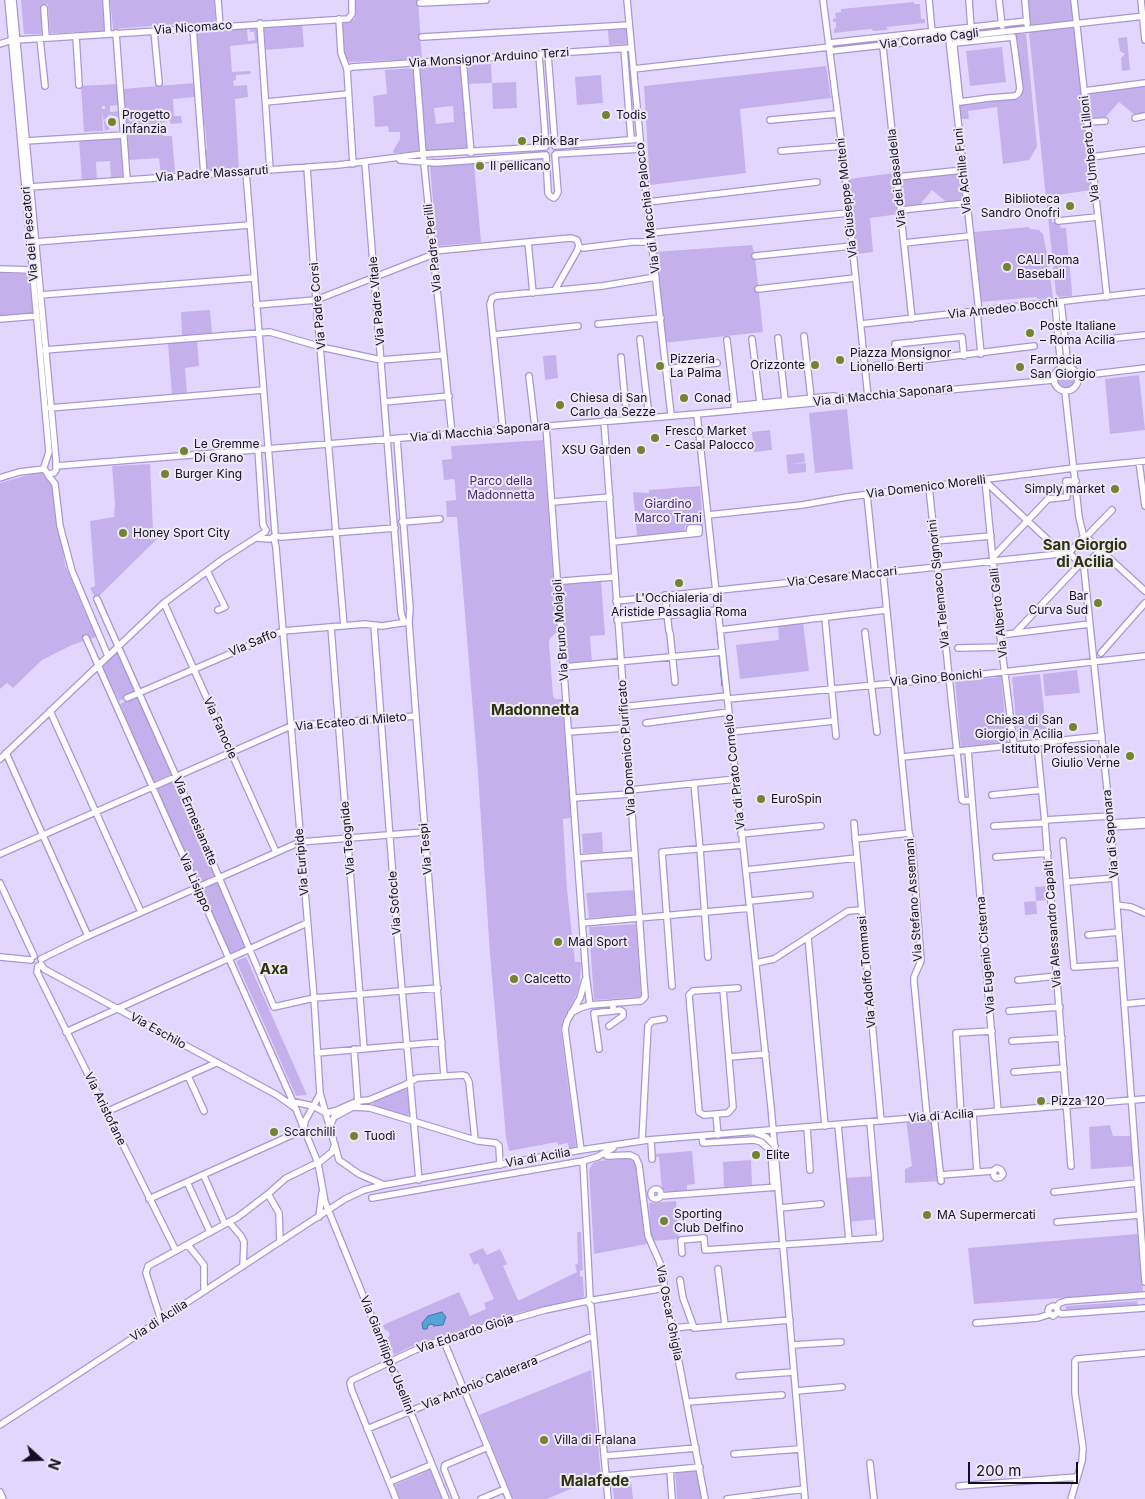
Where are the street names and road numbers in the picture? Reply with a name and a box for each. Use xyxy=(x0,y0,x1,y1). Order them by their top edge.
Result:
street label: Via Nicomaco xyxy=(153,18,233,38)
street label: Via Corrado Cagli xyxy=(879,26,979,52)
street label: Via Monsignor Arduino Terzi xyxy=(408,45,570,71)
street label: Via Umberto Lilloni xyxy=(1077,95,1103,203)
street label: Via Achille Funi xyxy=(951,127,975,215)
street label: Via dei Basaldella xyxy=(885,128,909,228)
street label: Via Giuseppe Molteni xyxy=(834,137,860,259)
street label: Via di Macchia Palocco xyxy=(633,142,663,274)
street label: Via Padre Massaruti xyxy=(155,163,269,185)
street label: Via dei Pescatori xyxy=(19,186,41,282)
street label: Via Padre Perilli xyxy=(421,203,445,293)
street label: Via Padre Vitale xyxy=(366,256,388,346)
street label: Via Padre Corsi xyxy=(307,262,329,350)
street label: Via Amedeo Bocchi xyxy=(947,296,1059,322)
street label: Via di Macchia Saponara xyxy=(812,381,954,409)
street label: Via di Macchia Saponara xyxy=(409,419,551,445)
street label: Via Domenico Morelli xyxy=(865,473,987,501)
street label: Via Telemaco Signorini xyxy=(925,519,953,649)
street label: Via Cesare Maccari xyxy=(786,564,898,590)
street label: Via Alberto Galli xyxy=(987,567,1011,659)
street label: Via Bruno Molajoli xyxy=(550,579,572,681)
street label: Via Saffo xyxy=(227,626,279,660)
street label: Via Gino Bonichi xyxy=(889,667,983,689)
street label: Via Domenico Purificato xyxy=(615,679,639,817)
street label: Via Fanocle xyxy=(200,695,240,761)
street label: Via Ecateo di Mileto xyxy=(295,710,407,734)
street label: Via di Prato Cornelio xyxy=(722,714,748,830)
street label: Via Ermesianatte xyxy=(170,774,220,868)
street label: Via di Saponara xyxy=(1100,789,1122,879)
street label: Via Teognide xyxy=(338,801,358,875)
street label: Via Tespi xyxy=(417,823,435,875)
street label: Via Euripide xyxy=(292,828,312,896)
street label: Via Stefano Assemani xyxy=(903,838,925,962)
street label: Via Lisippo xyxy=(176,852,214,914)
street label: Via Alessandro Capalti xyxy=(1041,860,1065,988)
street label: Via Sofocle xyxy=(386,870,404,936)
street label: Via Eugenio Cisterna xyxy=(974,896,998,1014)
street label: Via Adolfo Tommasi xyxy=(855,915,879,1029)
street label: Via Eschilo xyxy=(127,1010,189,1052)
street label: Via Aristofane xyxy=(81,1070,129,1148)
street label: Via di Acilia xyxy=(908,1107,974,1125)
street label: Via di Acilia xyxy=(504,1145,572,1171)
street label: Via Oscar Ghiglia xyxy=(653,1264,685,1362)
street label: Via Gianfilippo Usellini xyxy=(357,1294,417,1416)
street label: Via di Acilia xyxy=(128,1297,190,1345)
street label: Via Edoardo Gioja xyxy=(415,1312,515,1356)
street label: Via Antonio Calderara xyxy=(420,1353,540,1413)

